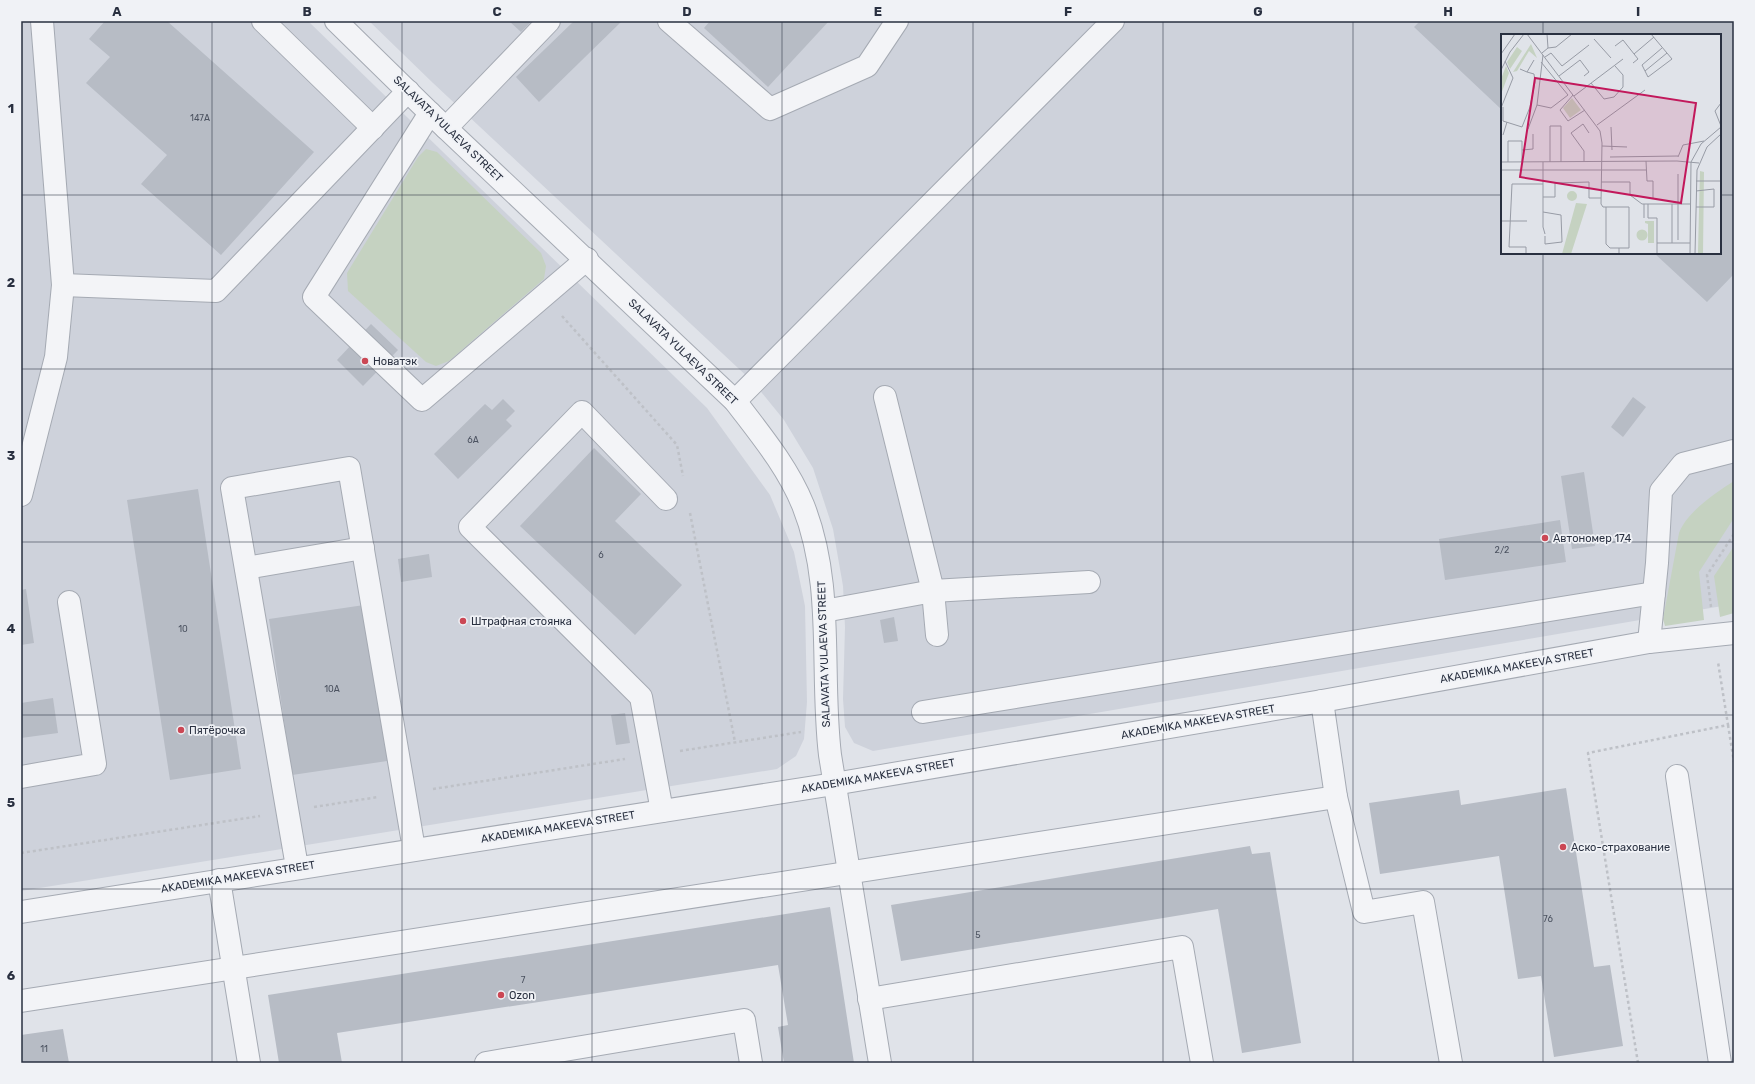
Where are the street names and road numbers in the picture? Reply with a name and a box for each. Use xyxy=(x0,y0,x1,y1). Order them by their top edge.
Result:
street label: SALAVATA YULAEVA STREET xyxy=(391,73,506,185)
street label: SALAVATA YULAEVA STREET xyxy=(626,296,741,408)
street label: SALAVATA YULAEVA STREET xyxy=(815,580,833,728)
street label: AKADEMIKA MAKEEVA STREET xyxy=(1439,646,1596,686)
street label: AKADEMIKA MAKEEVA STREET xyxy=(1120,702,1277,742)
street label: AKADEMIKA MAKEEVA STREET xyxy=(800,756,957,796)
street label: AKADEMIKA MAKEEVA STREET xyxy=(480,808,637,846)
street label: AKADEMIKA MAKEEVA STREET xyxy=(160,858,317,896)

